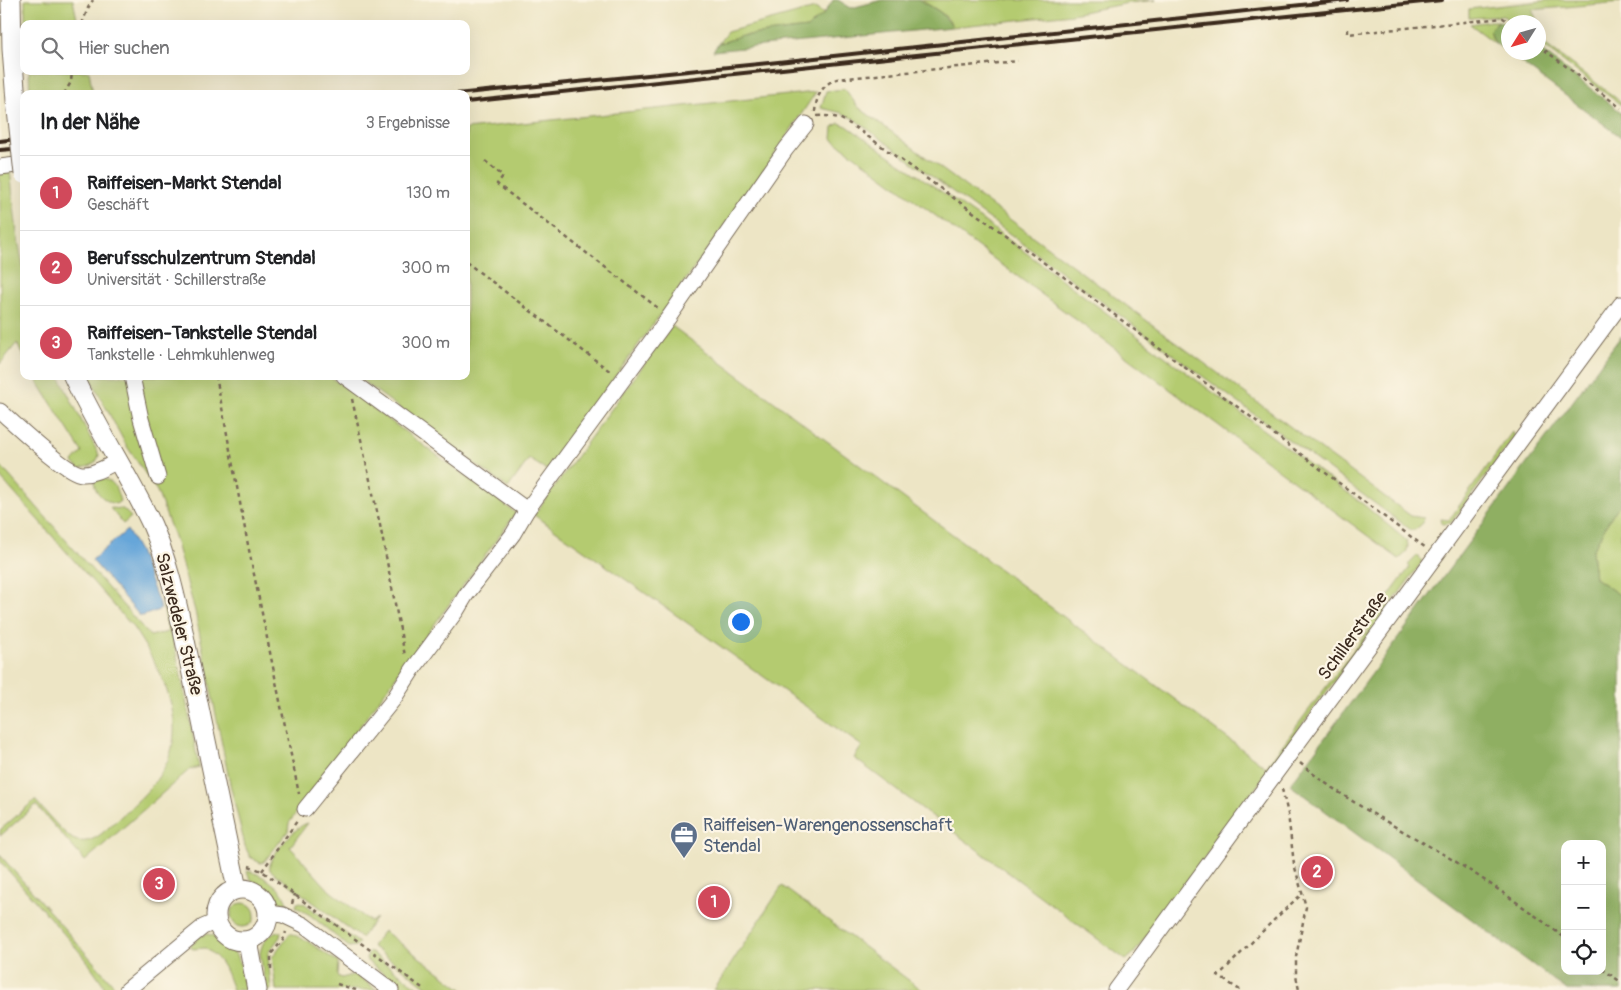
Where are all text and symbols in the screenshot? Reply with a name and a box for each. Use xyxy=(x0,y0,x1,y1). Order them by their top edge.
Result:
north arrow xyxy=(1501,15,1546,60)
search box xyxy=(20,20,470,75)
icon: search xyxy=(38,34,66,62)
text: Hier suchen xyxy=(78,36,170,60)
text: In der Nähe xyxy=(40,109,140,136)
text: 3 Ergebnisse xyxy=(366,113,450,133)
text: Raiffeisen-Markt Stendal xyxy=(87,171,282,195)
text: 1 xyxy=(53,183,59,203)
text: 130 m xyxy=(406,183,450,203)
text: Geschäft xyxy=(87,195,149,215)
text: Berufsschulzentrum Stendal xyxy=(87,246,316,270)
text: 2 xyxy=(52,258,60,278)
text: 300 m xyxy=(402,258,450,278)
text: Universität · Schillerstraße xyxy=(87,270,266,290)
text: Raiffeisen-Tankstelle Stendal xyxy=(87,321,317,345)
text: 3 xyxy=(52,333,60,353)
text: 300 m xyxy=(402,333,450,353)
text: Tankstelle · Lehmkuhlenweg xyxy=(87,345,275,365)
street label: Salzwedeler Straße xyxy=(150,550,208,698)
street label: Schillerstraße xyxy=(1313,587,1393,685)
your location xyxy=(728,609,754,635)
place label: Raiffeisen-Warengenossenschaft Stendal xyxy=(703,814,953,858)
office icon: Raiffeisen-Warengenossenschaft Stendal xyxy=(669,820,699,859)
map controls xyxy=(1561,840,1606,975)
button: + xyxy=(1561,840,1606,885)
pin: 2 xyxy=(1301,853,1333,891)
pin: 3 xyxy=(143,865,175,903)
pin: 1 xyxy=(698,883,730,921)
button: − xyxy=(1561,885,1606,930)
button: locate xyxy=(1561,930,1606,975)

